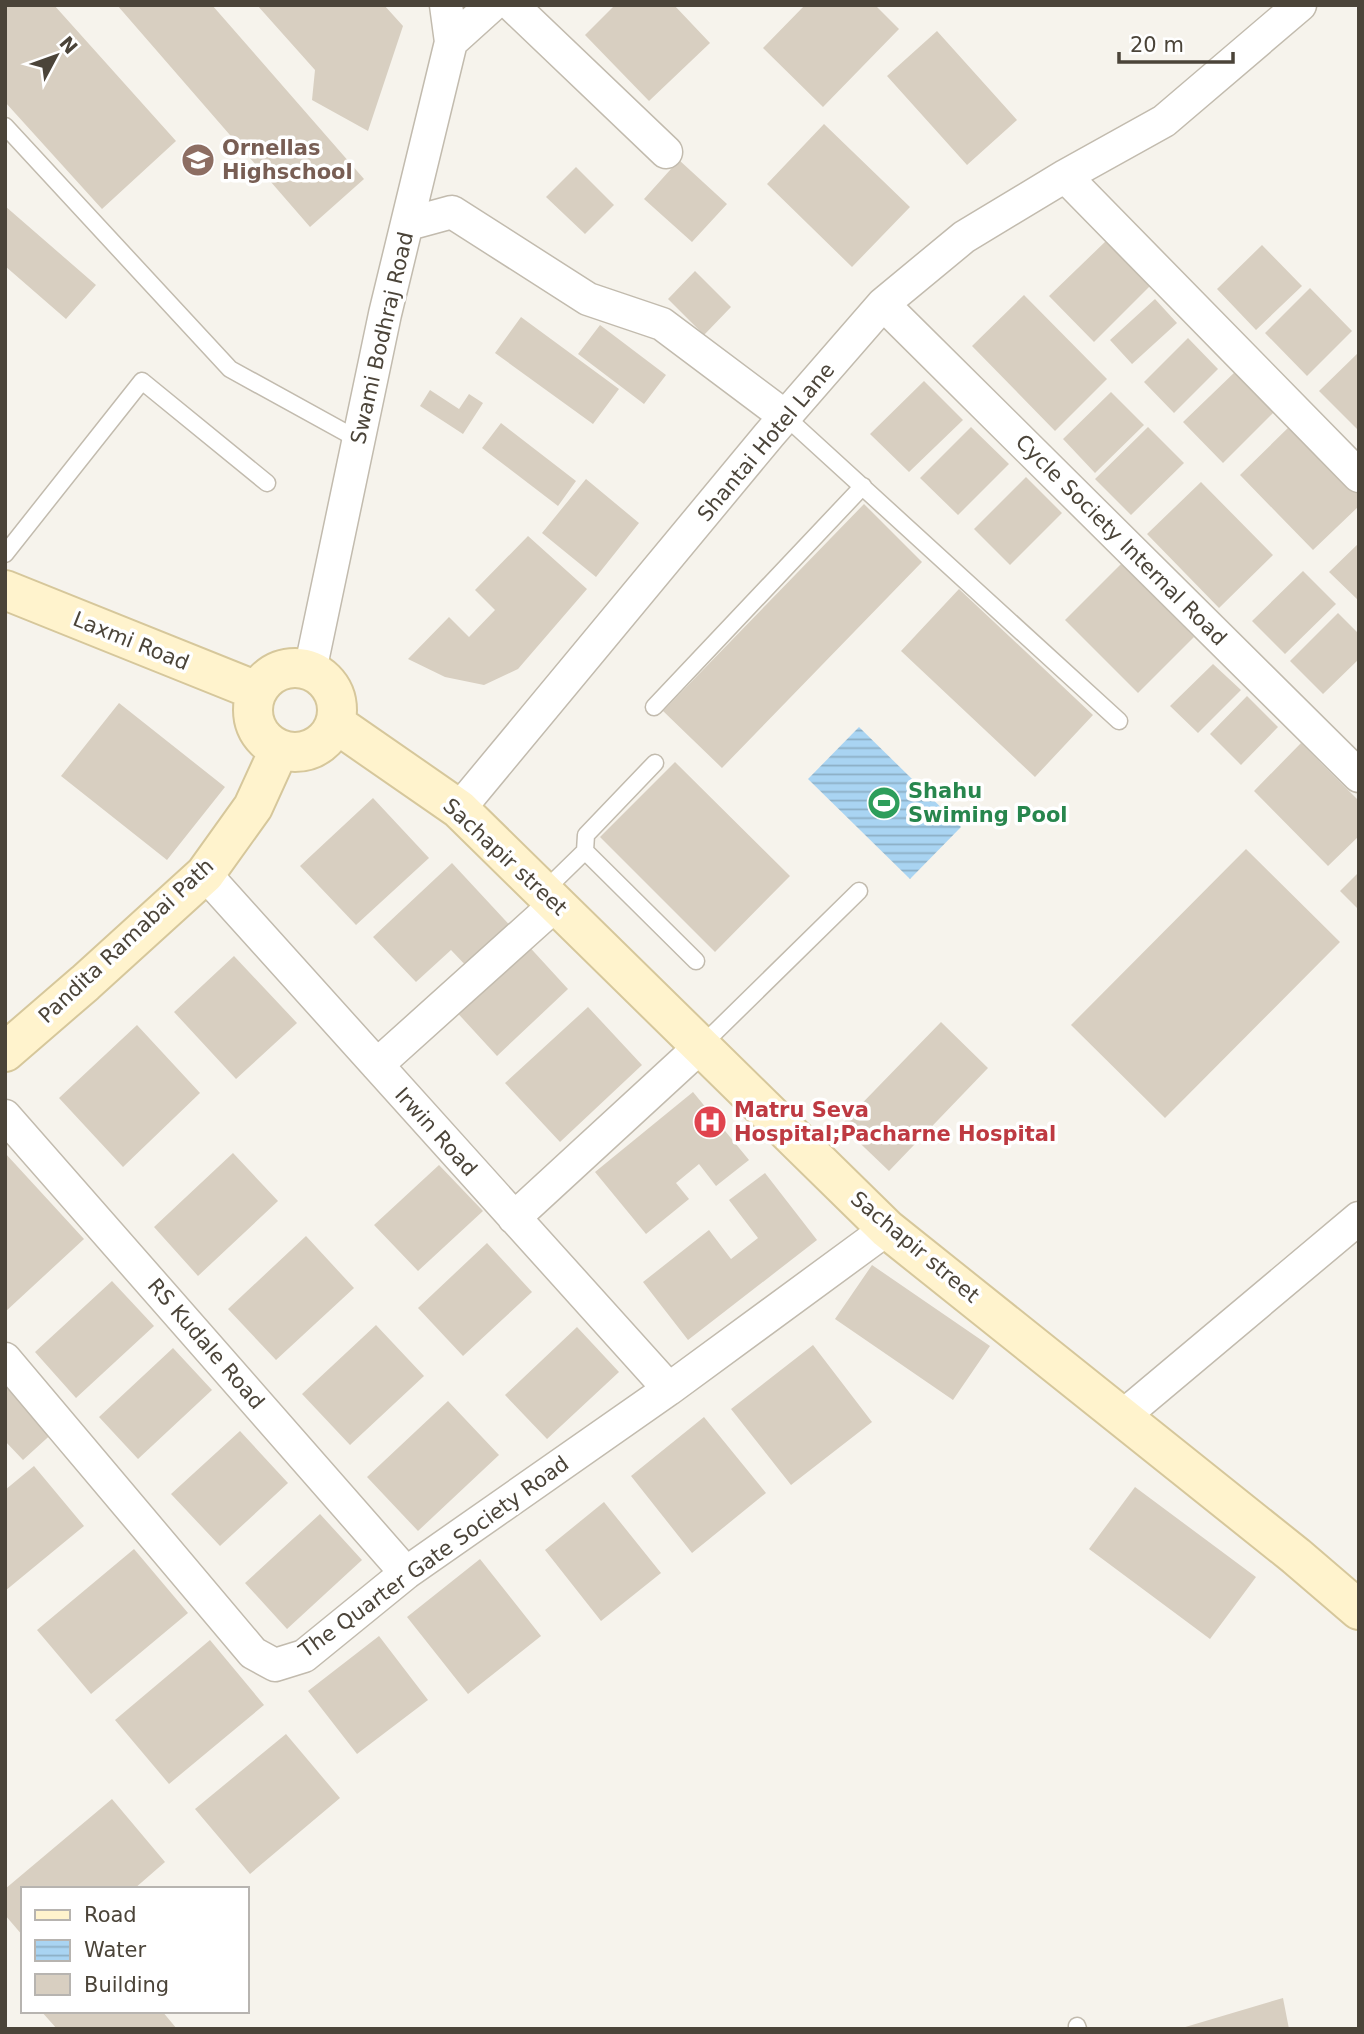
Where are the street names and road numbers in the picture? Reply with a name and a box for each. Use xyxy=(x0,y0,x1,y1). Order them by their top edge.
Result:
street label: Swami Bodhraj Road xyxy=(346,230,418,446)
street label: Shantai Hotel Lane xyxy=(693,358,839,526)
street label: Cycle Society Internal Road xyxy=(1011,430,1231,650)
street label: Laxmi Road xyxy=(70,607,192,675)
street label: Sachapir street xyxy=(438,794,572,920)
street label: Pandita Ramabai Path xyxy=(34,854,218,1028)
street label: Irwin Road xyxy=(390,1083,482,1181)
street label: Sachapir street xyxy=(846,1186,984,1308)
street label: RS Kudale Road xyxy=(143,1274,269,1414)
street label: The Quarter Gate Society Road xyxy=(294,1451,573,1663)

